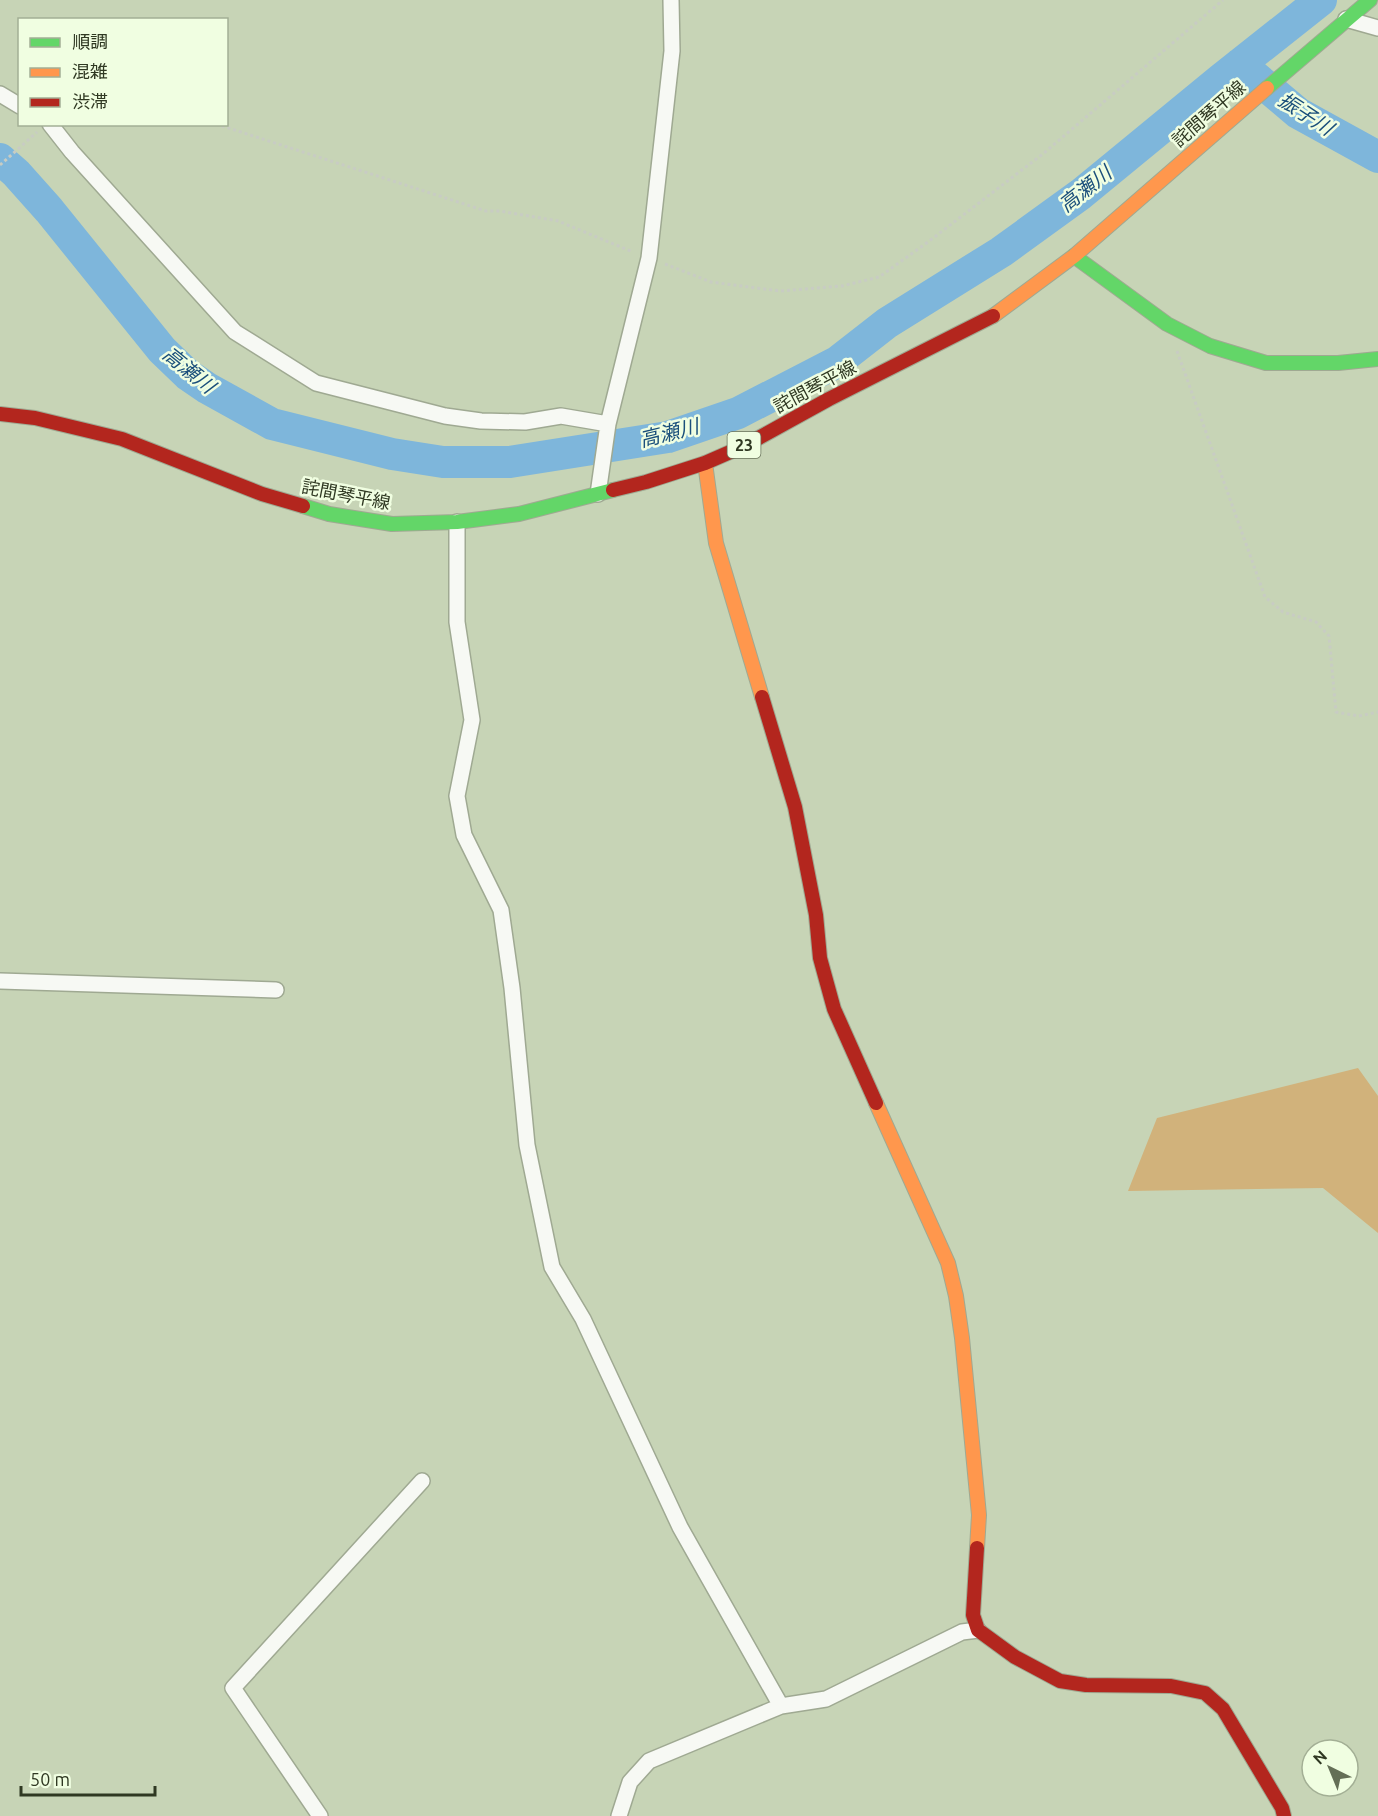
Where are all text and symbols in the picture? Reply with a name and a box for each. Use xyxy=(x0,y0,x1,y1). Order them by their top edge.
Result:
legend xyxy=(18,18,228,126)
text: 順調 xyxy=(72,31,108,51)
text: 混雑 xyxy=(72,61,108,81)
street label: 詫間琴平線 xyxy=(1168,76,1249,150)
water label: 振子川 xyxy=(1275,88,1339,141)
text: 渋滞 xyxy=(72,91,108,111)
water label: 高瀬川 xyxy=(1054,160,1117,216)
water label: 高瀬川 xyxy=(159,342,221,399)
street label: 詫間琴平線 xyxy=(770,356,859,416)
water label: 高瀬川 xyxy=(637,414,703,451)
road number: 23 xyxy=(728,432,760,458)
street label: 詫間琴平線 xyxy=(300,476,392,512)
north arrow xyxy=(1300,1738,1360,1798)
text: N xyxy=(1309,1746,1330,1768)
scale bar xyxy=(21,1759,154,1797)
text: 50 m xyxy=(30,1769,70,1789)

